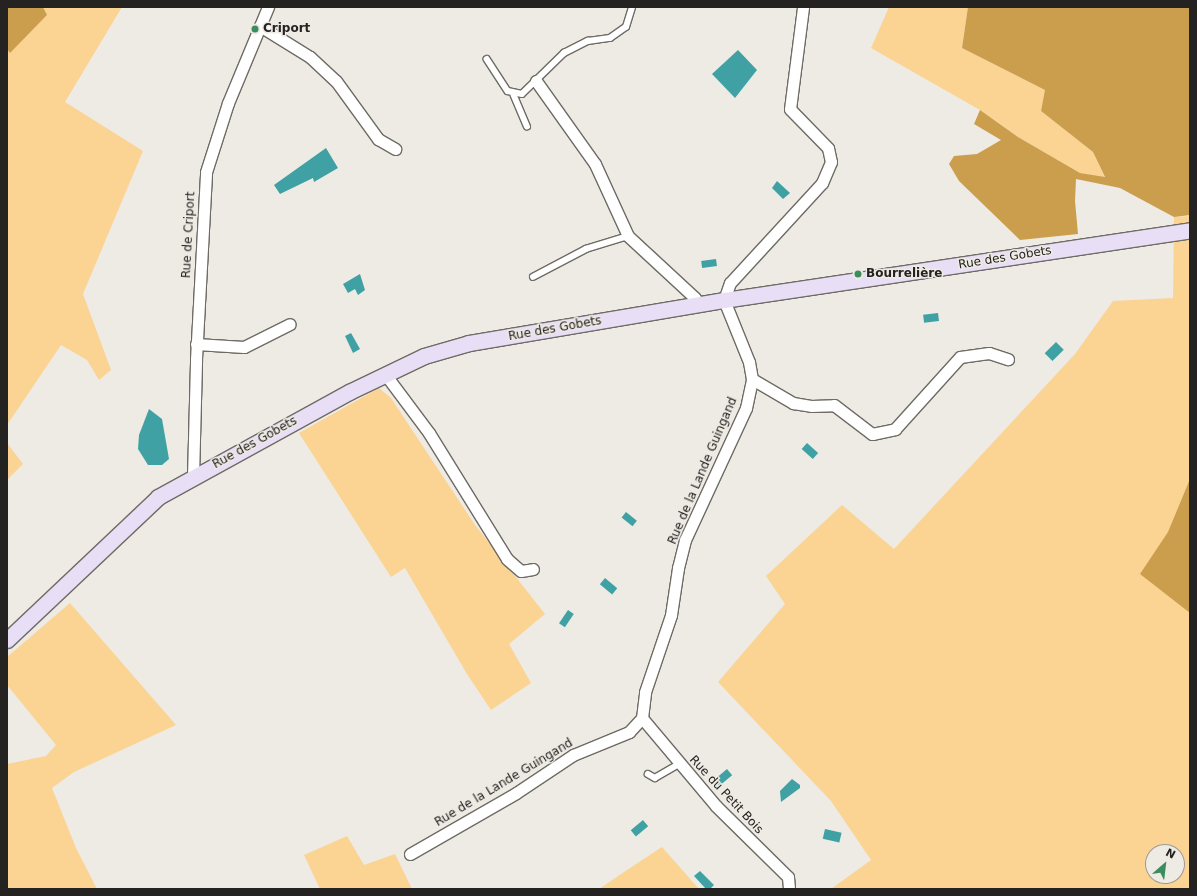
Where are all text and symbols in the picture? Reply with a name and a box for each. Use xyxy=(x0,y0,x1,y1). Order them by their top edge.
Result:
place label: Criport xyxy=(263,22,310,36)
marker: Criport xyxy=(250,24,260,34)
street label: Rue de Criport xyxy=(180,191,198,279)
street label: Rue des Gobets xyxy=(957,244,1053,272)
place label: Bourrelière xyxy=(866,267,942,281)
marker: Bourrelière xyxy=(853,269,863,279)
street label: Rue des Gobets xyxy=(507,314,603,344)
street label: Rue de la Lande Guingand xyxy=(665,395,741,547)
street label: Rue des Gobets xyxy=(210,414,300,472)
street label: Rue de la Lande Guingand xyxy=(432,736,576,830)
street label: Rue du Petit Bois xyxy=(686,753,766,837)
north arrow xyxy=(1145,844,1185,884)
text: N xyxy=(1163,846,1178,862)

